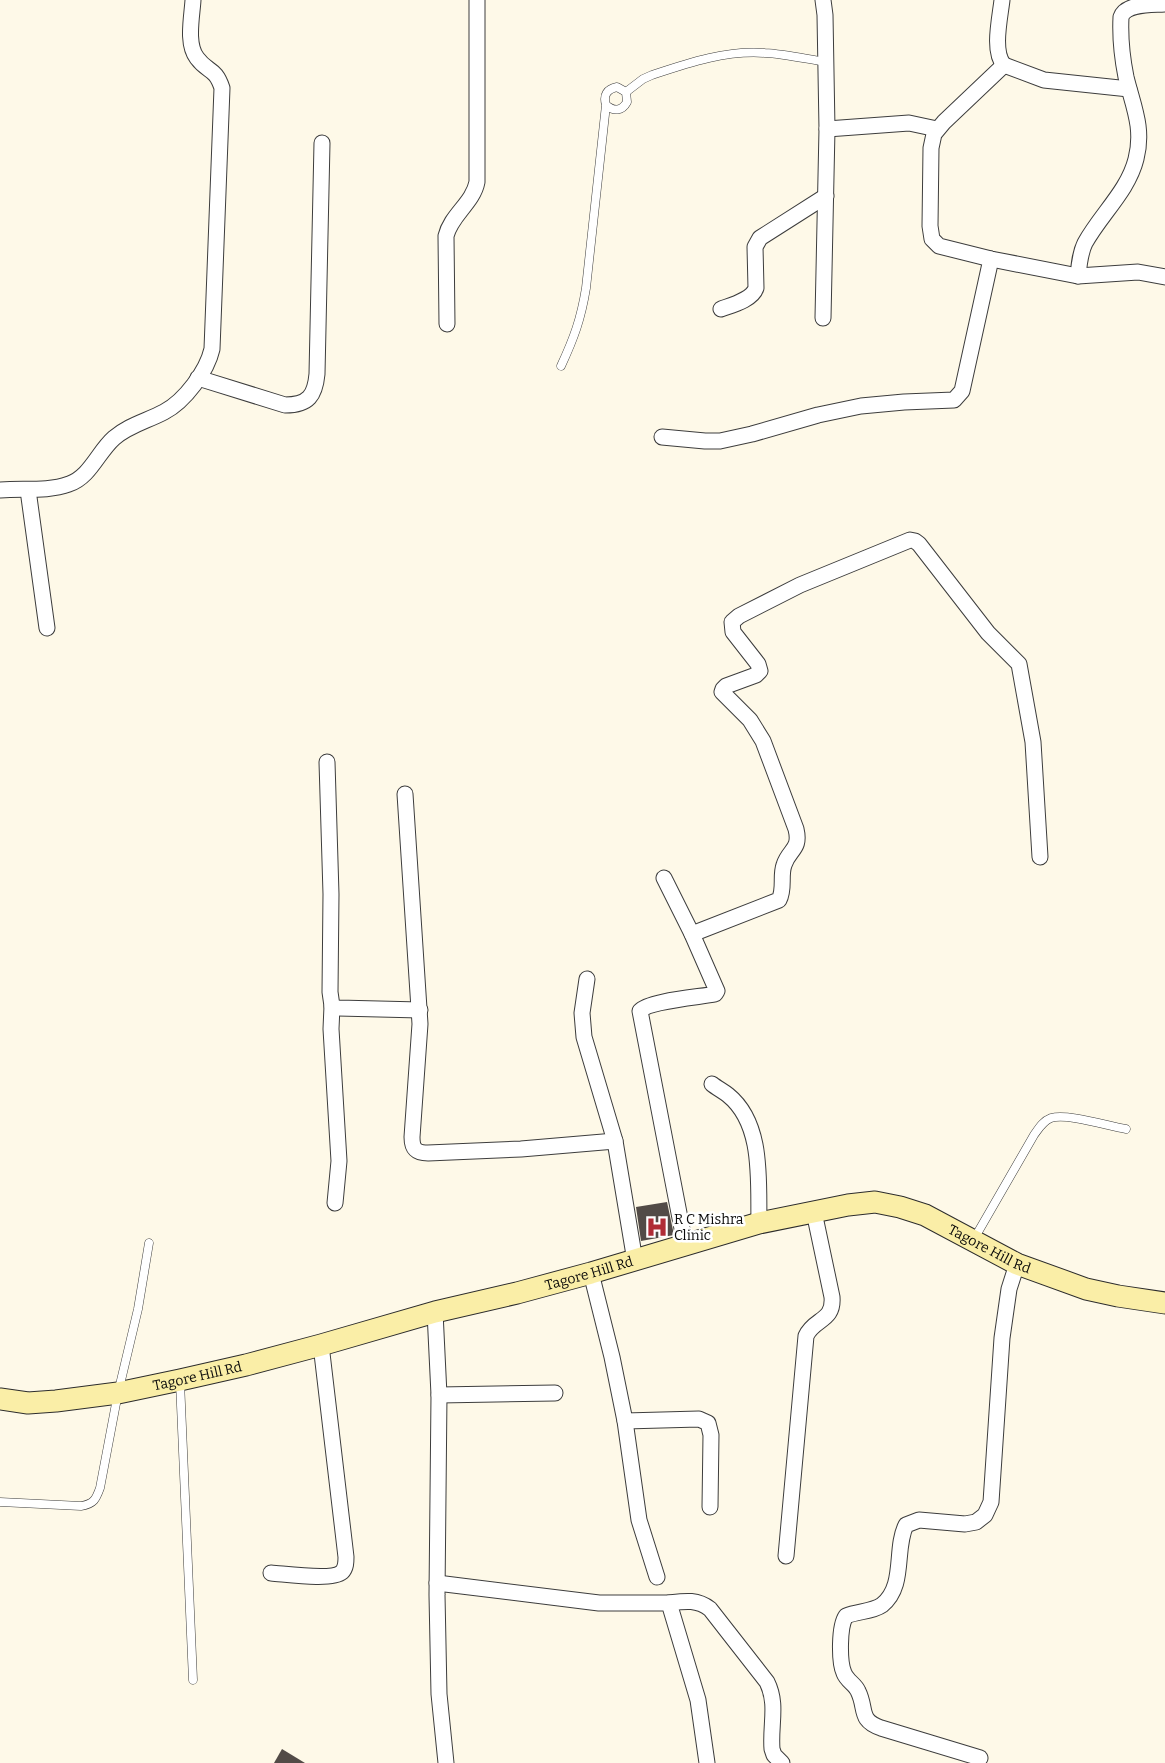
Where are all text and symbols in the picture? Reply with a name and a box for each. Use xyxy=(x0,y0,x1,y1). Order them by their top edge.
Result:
place label: R C Mishra Clinic xyxy=(674,1211,744,1244)
hospital icon: R C Mishra Clinic xyxy=(644,1214,670,1240)
street label: Tagore Hill Rd xyxy=(945,1221,1033,1277)
street label: Tagore Hill Rd xyxy=(543,1253,635,1294)
street label: Tagore Hill Rd xyxy=(151,1358,244,1394)

